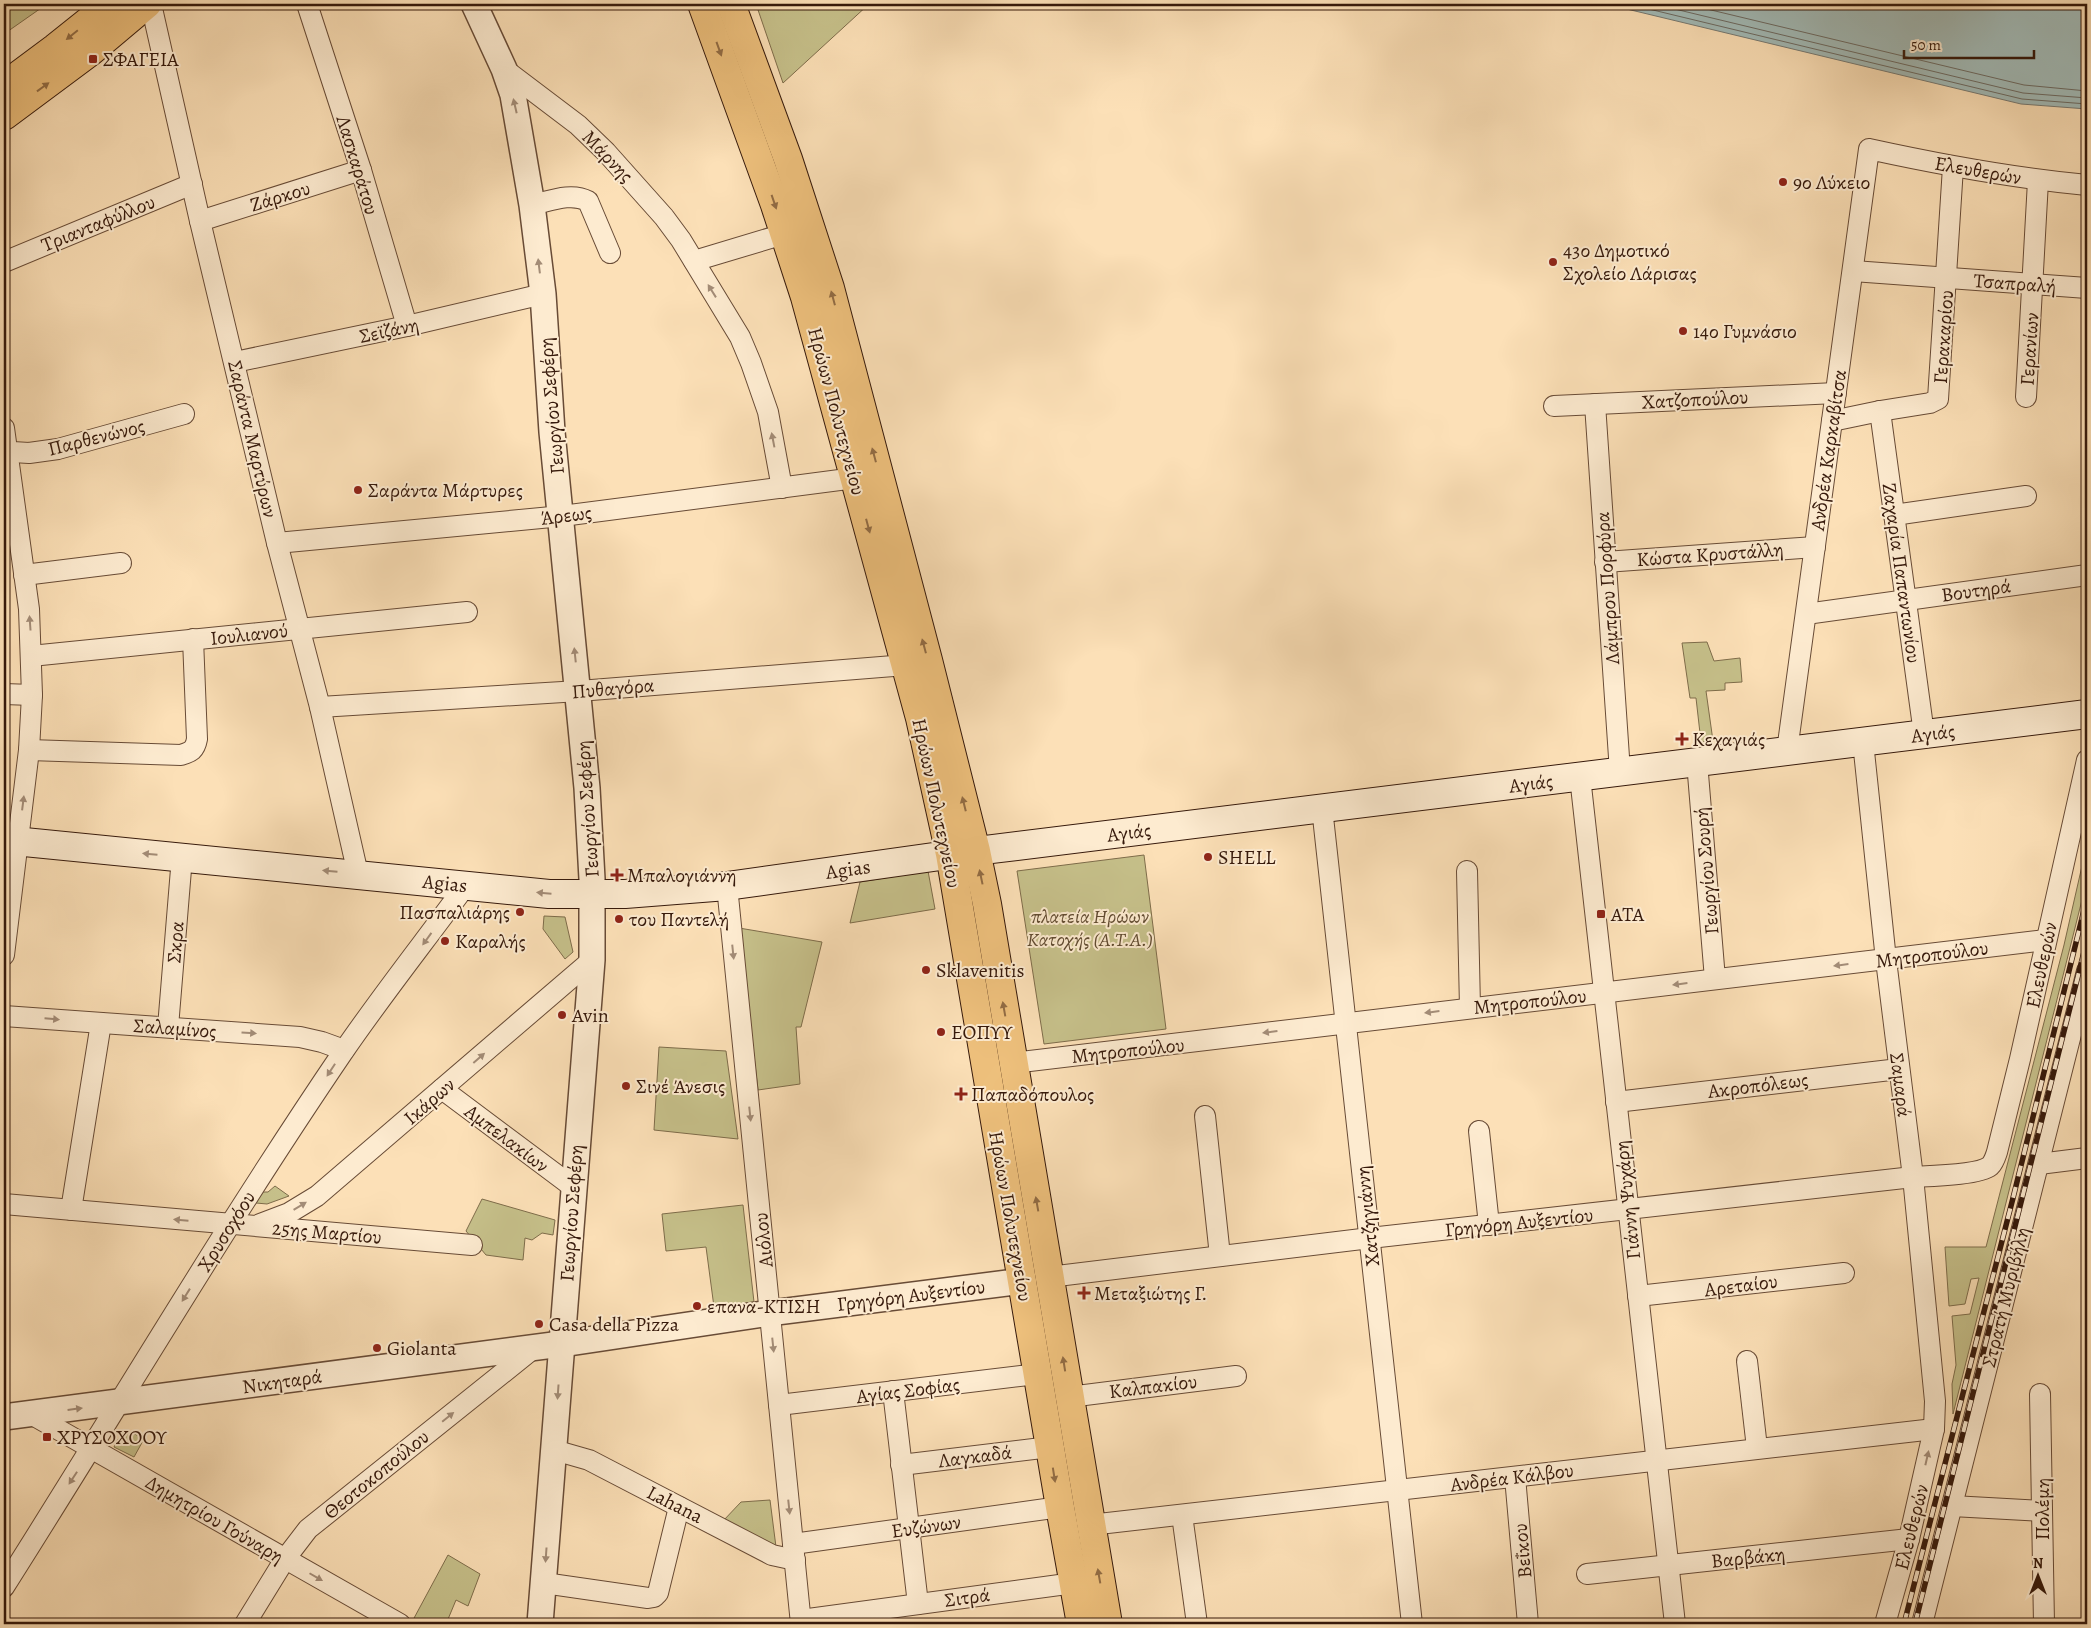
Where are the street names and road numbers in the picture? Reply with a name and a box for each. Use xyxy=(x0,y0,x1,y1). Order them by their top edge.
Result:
street label: Λασκαράτου xyxy=(329,111,385,218)
street label: Μάρνης xyxy=(576,124,639,189)
street label: Ελευθερών xyxy=(1932,150,2023,191)
street label: Ζάρκου xyxy=(247,175,314,218)
street label: Τριανταφύλλου xyxy=(37,188,159,259)
street label: Τσαπραλή xyxy=(1973,267,2057,300)
street label: Γερακαρίου xyxy=(1927,289,1960,385)
street label: Σεϊζάνη xyxy=(357,311,421,350)
street label: Γερανίων xyxy=(2013,312,2046,386)
street label: Ηρώων Πολυτεχνείου xyxy=(801,324,872,498)
street label: Γεωργίου Σεφέρη xyxy=(532,336,571,476)
street label: Σαράντα Μαρτύρων xyxy=(221,358,284,520)
street label: Ανδρέα Καρκαβίτσα xyxy=(1804,368,1853,533)
street label: Χατζοπούλου xyxy=(1641,383,1749,416)
street label: Παρθενώνος xyxy=(45,412,147,463)
street label: Ζαχαρία Παπαντωνίου xyxy=(1875,481,1928,665)
street label: Άρεως xyxy=(539,499,593,532)
street label: Λάμπρου Πορφύρα xyxy=(1589,510,1626,666)
street label: Κώστα Κρυστάλλη xyxy=(1635,536,1785,573)
street label: Βουτηρά xyxy=(1939,572,2013,609)
street label: Ιουλιανού xyxy=(209,617,289,652)
street label: Πυθαγόρα xyxy=(571,671,656,706)
street label: Ηρώων Πολυτεχνείου xyxy=(905,716,968,890)
street label: Αγιάς xyxy=(1909,717,1957,750)
street label: Γεωργίου Σεφέρη xyxy=(569,739,606,878)
street label: Αγιάς xyxy=(1507,767,1555,800)
street label: Γεωργίου Σουρή xyxy=(1687,806,1726,936)
street label: Αγιάς xyxy=(1105,816,1153,849)
street label: Agias xyxy=(823,853,872,886)
street label: Agias xyxy=(420,868,469,899)
street label: Σκρα xyxy=(160,920,191,964)
street label: Ελευθερών xyxy=(2019,920,2064,1011)
street label: Μητροπούλου xyxy=(1874,934,1990,975)
street label: Μητροπούλου xyxy=(1472,982,1588,1021)
street label: Σαλαμίνος xyxy=(133,1012,217,1045)
street label: Μητροπούλου xyxy=(1070,1031,1186,1070)
street label: Σαμαρά xyxy=(1883,1051,1918,1119)
street label: Ακροπόλεως xyxy=(1705,1066,1810,1105)
street label: Ικάρων xyxy=(398,1072,461,1131)
street label: Αμπελακίων xyxy=(458,1097,554,1179)
street label: Ηρώων Πολυτεχνείου xyxy=(982,1129,1039,1303)
street label: Γιάννη Ψυχάρη xyxy=(1608,1139,1647,1261)
street label: Γεωργίου Σεφέρη xyxy=(553,1144,590,1283)
street label: Χατζηγιάννη xyxy=(1349,1164,1386,1268)
street label: Χρυσοχόου xyxy=(191,1186,262,1277)
street label: Γρηγόρη Αυξεντίου xyxy=(1443,1201,1595,1244)
street label: Αιόλου xyxy=(747,1211,780,1270)
street label: 25ης Μαρτίου xyxy=(271,1214,383,1251)
street label: Στρατή Μυριβήλη xyxy=(1975,1224,2036,1370)
street label: Αρεταίου xyxy=(1702,1268,1779,1304)
street label: Γρηγόρη Αυξεντίου xyxy=(835,1273,987,1318)
street label: Νικηταρά xyxy=(240,1363,324,1400)
street label: Καλπακίου xyxy=(1107,1368,1199,1405)
street label: Αγίας Σοφίας xyxy=(854,1371,961,1410)
street label: Θεοτοκοπούλου xyxy=(318,1423,435,1525)
street label: Λαγκαδά xyxy=(936,1439,1014,1475)
street label: Ανδρέα Κάλβου xyxy=(1448,1457,1575,1499)
street label: Δημητρίου Γούναρη xyxy=(141,1469,289,1570)
street label: Πολέμη xyxy=(2029,1478,2056,1540)
street label: Lahana xyxy=(642,1479,708,1530)
street label: Ελευθερών xyxy=(1888,1481,1935,1573)
street label: Ευζώνων xyxy=(890,1508,963,1545)
street label: Βεΐκου xyxy=(1507,1522,1538,1580)
street label: Βαρβάκη xyxy=(1710,1540,1787,1575)
street label: Σιτρά xyxy=(943,1581,992,1614)

